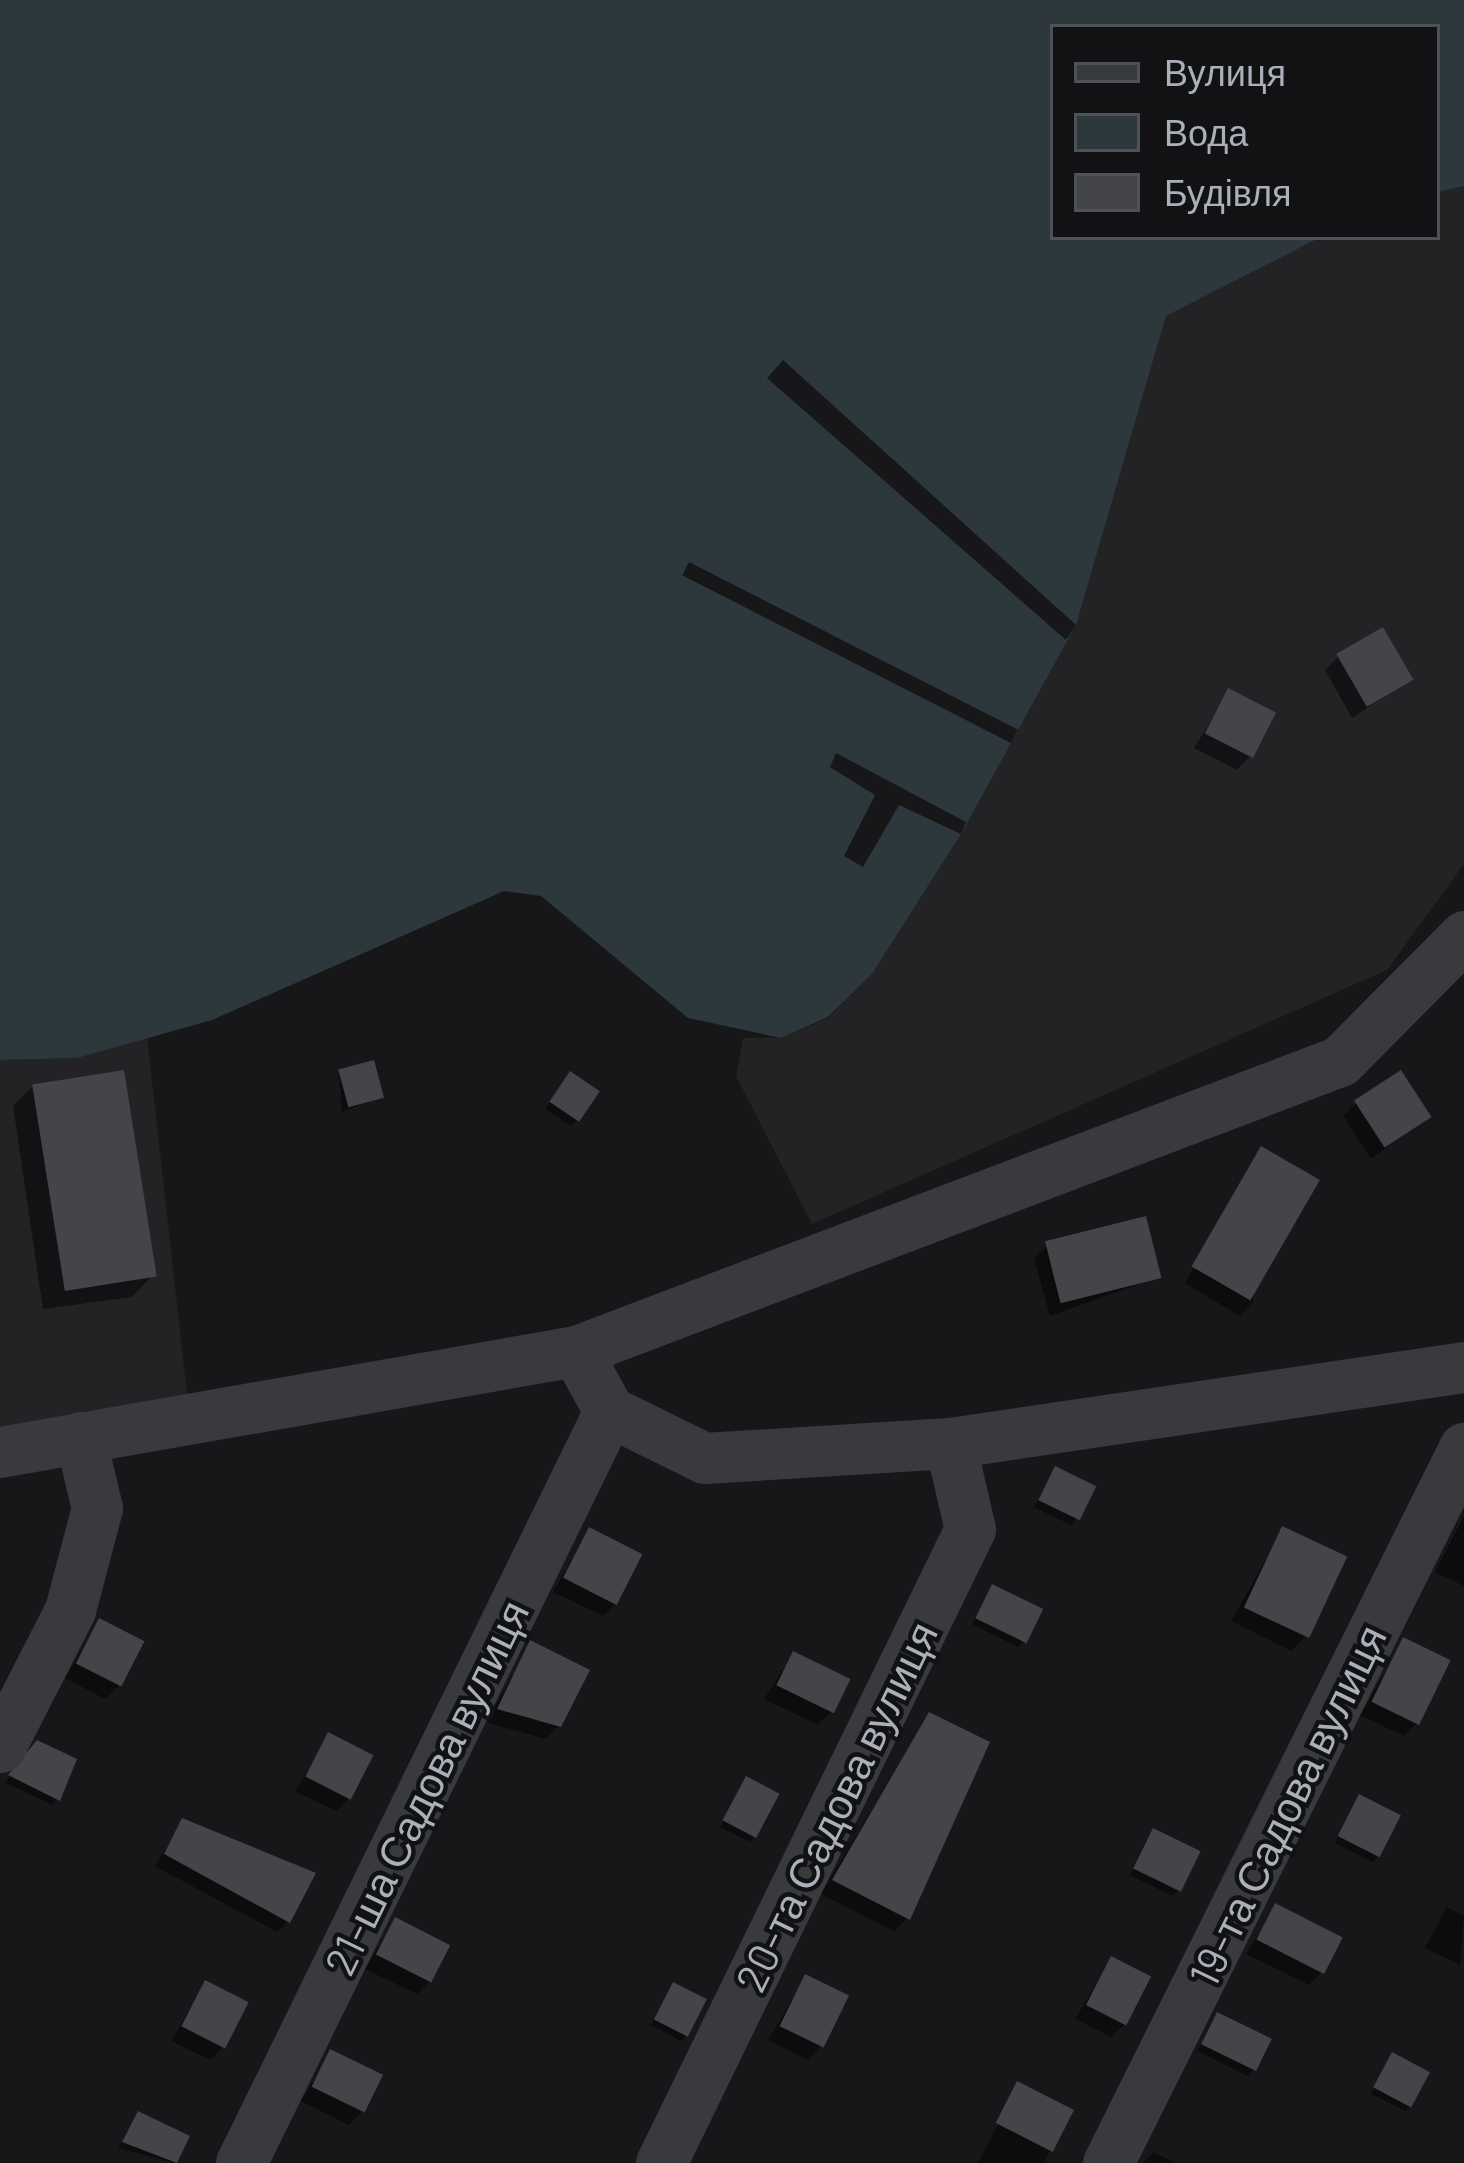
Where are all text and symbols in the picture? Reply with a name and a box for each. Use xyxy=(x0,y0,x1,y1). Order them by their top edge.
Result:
legend xyxy=(1050,24,1440,240)
text: Вулиця xyxy=(1164,50,1286,93)
text: Вода xyxy=(1164,110,1248,153)
text: Будівля xyxy=(1164,170,1291,213)
street label: 21-ша Садова вулиця xyxy=(312,1591,538,1983)
street label: 20-та Садова вулиця xyxy=(724,1613,946,1999)
street label: 19-та Садова вулиця xyxy=(1177,1616,1395,1994)

